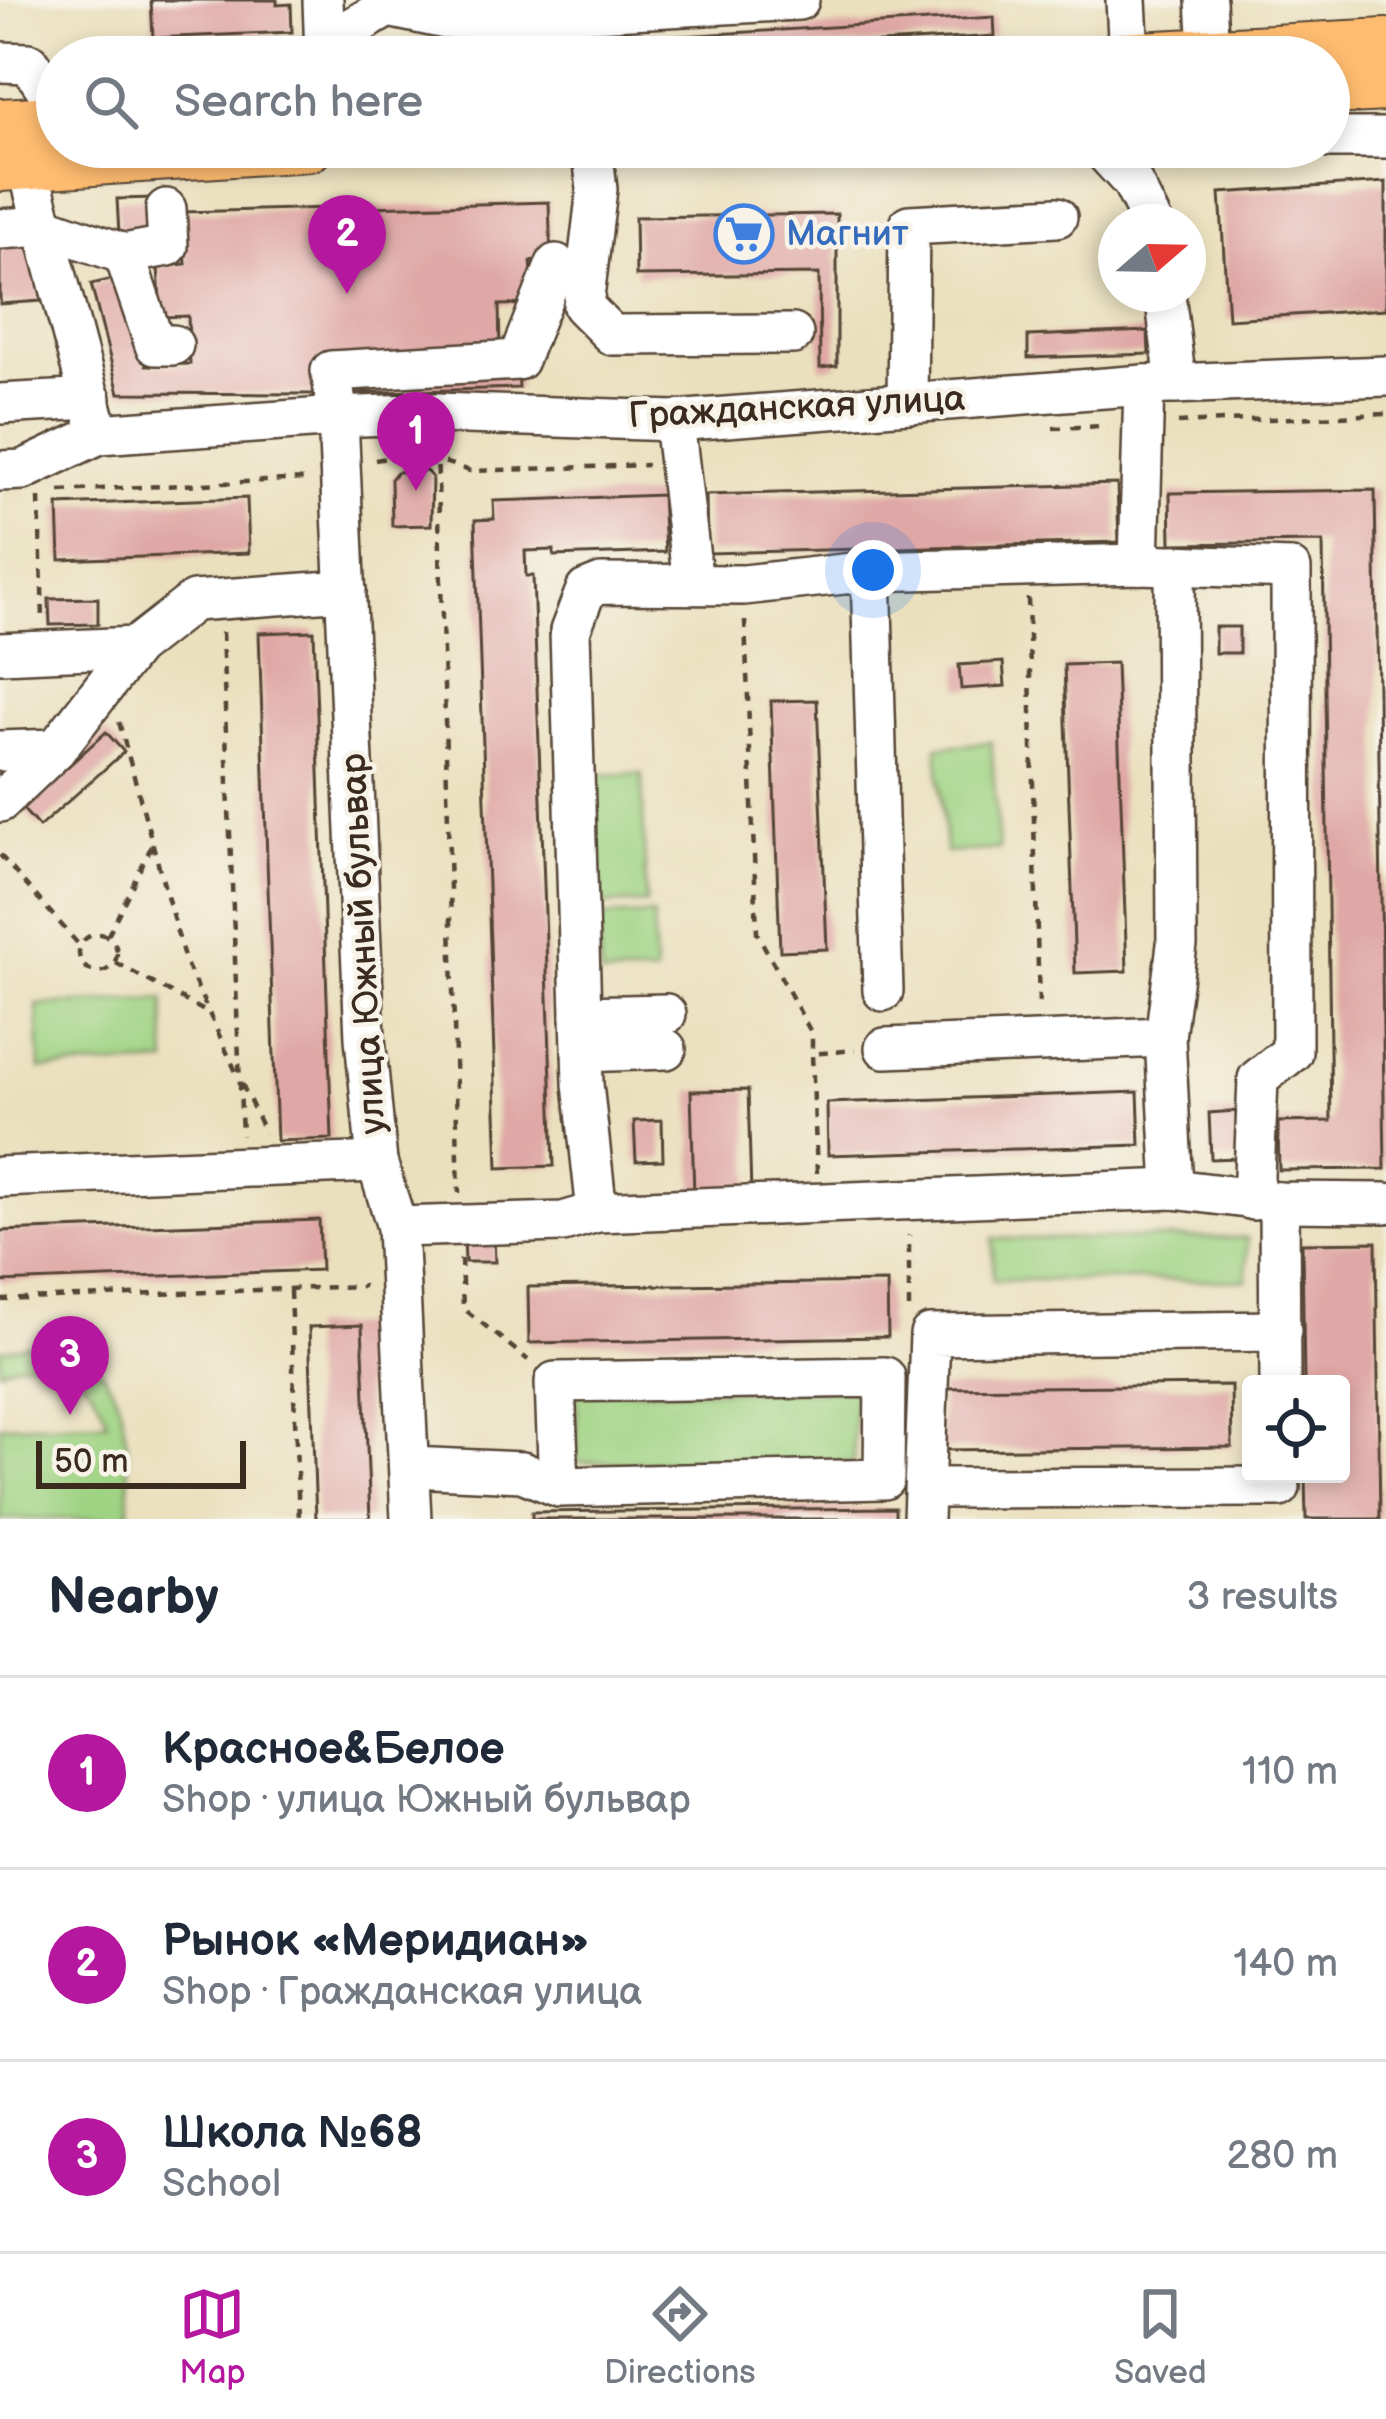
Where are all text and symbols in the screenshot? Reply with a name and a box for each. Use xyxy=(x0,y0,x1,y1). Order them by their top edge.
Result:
search box xyxy=(36,36,1350,168)
icon: search xyxy=(78,69,144,135)
text: Search here xyxy=(174,75,423,130)
pin: 2 xyxy=(308,195,386,294)
supermarket icon: Магнит xyxy=(713,203,775,265)
north arrow xyxy=(1098,204,1206,312)
place label: Магнит xyxy=(786,213,909,256)
street label: Гражданская улица xyxy=(628,378,966,438)
pin: 1 xyxy=(377,392,455,491)
your location xyxy=(843,540,903,600)
street label: улица Южный бульвар xyxy=(333,753,395,1135)
pin: 3 xyxy=(31,1316,109,1415)
map controls xyxy=(1242,1375,1350,1483)
button: locate xyxy=(1242,1375,1350,1483)
scale bar xyxy=(36,1435,246,1488)
text: 50 m xyxy=(54,1442,129,1482)
text: Nearby xyxy=(48,1567,219,1628)
text: 3 results xyxy=(1186,1574,1338,1621)
text: Красное&Белое xyxy=(162,1722,505,1777)
text: 1 xyxy=(79,1749,95,1796)
text: 110 m xyxy=(1242,1749,1338,1796)
text: Shop · улица Южный бульвар xyxy=(162,1777,690,1824)
text: Рынок «Меридиан» xyxy=(162,1914,589,1969)
text: 2 xyxy=(75,1941,99,1988)
text: 140 m xyxy=(1233,1941,1338,1988)
text: Shop · Гражданская улица xyxy=(162,1969,642,2016)
text: Школа №68 xyxy=(162,2106,422,2161)
text: 3 xyxy=(76,2133,98,2180)
text: 280 m xyxy=(1227,2133,1338,2180)
text: School xyxy=(162,2161,281,2208)
tab: Map xyxy=(179,2281,246,2393)
tab: Directions xyxy=(604,2281,756,2393)
tab: Saved xyxy=(1114,2281,1207,2393)

